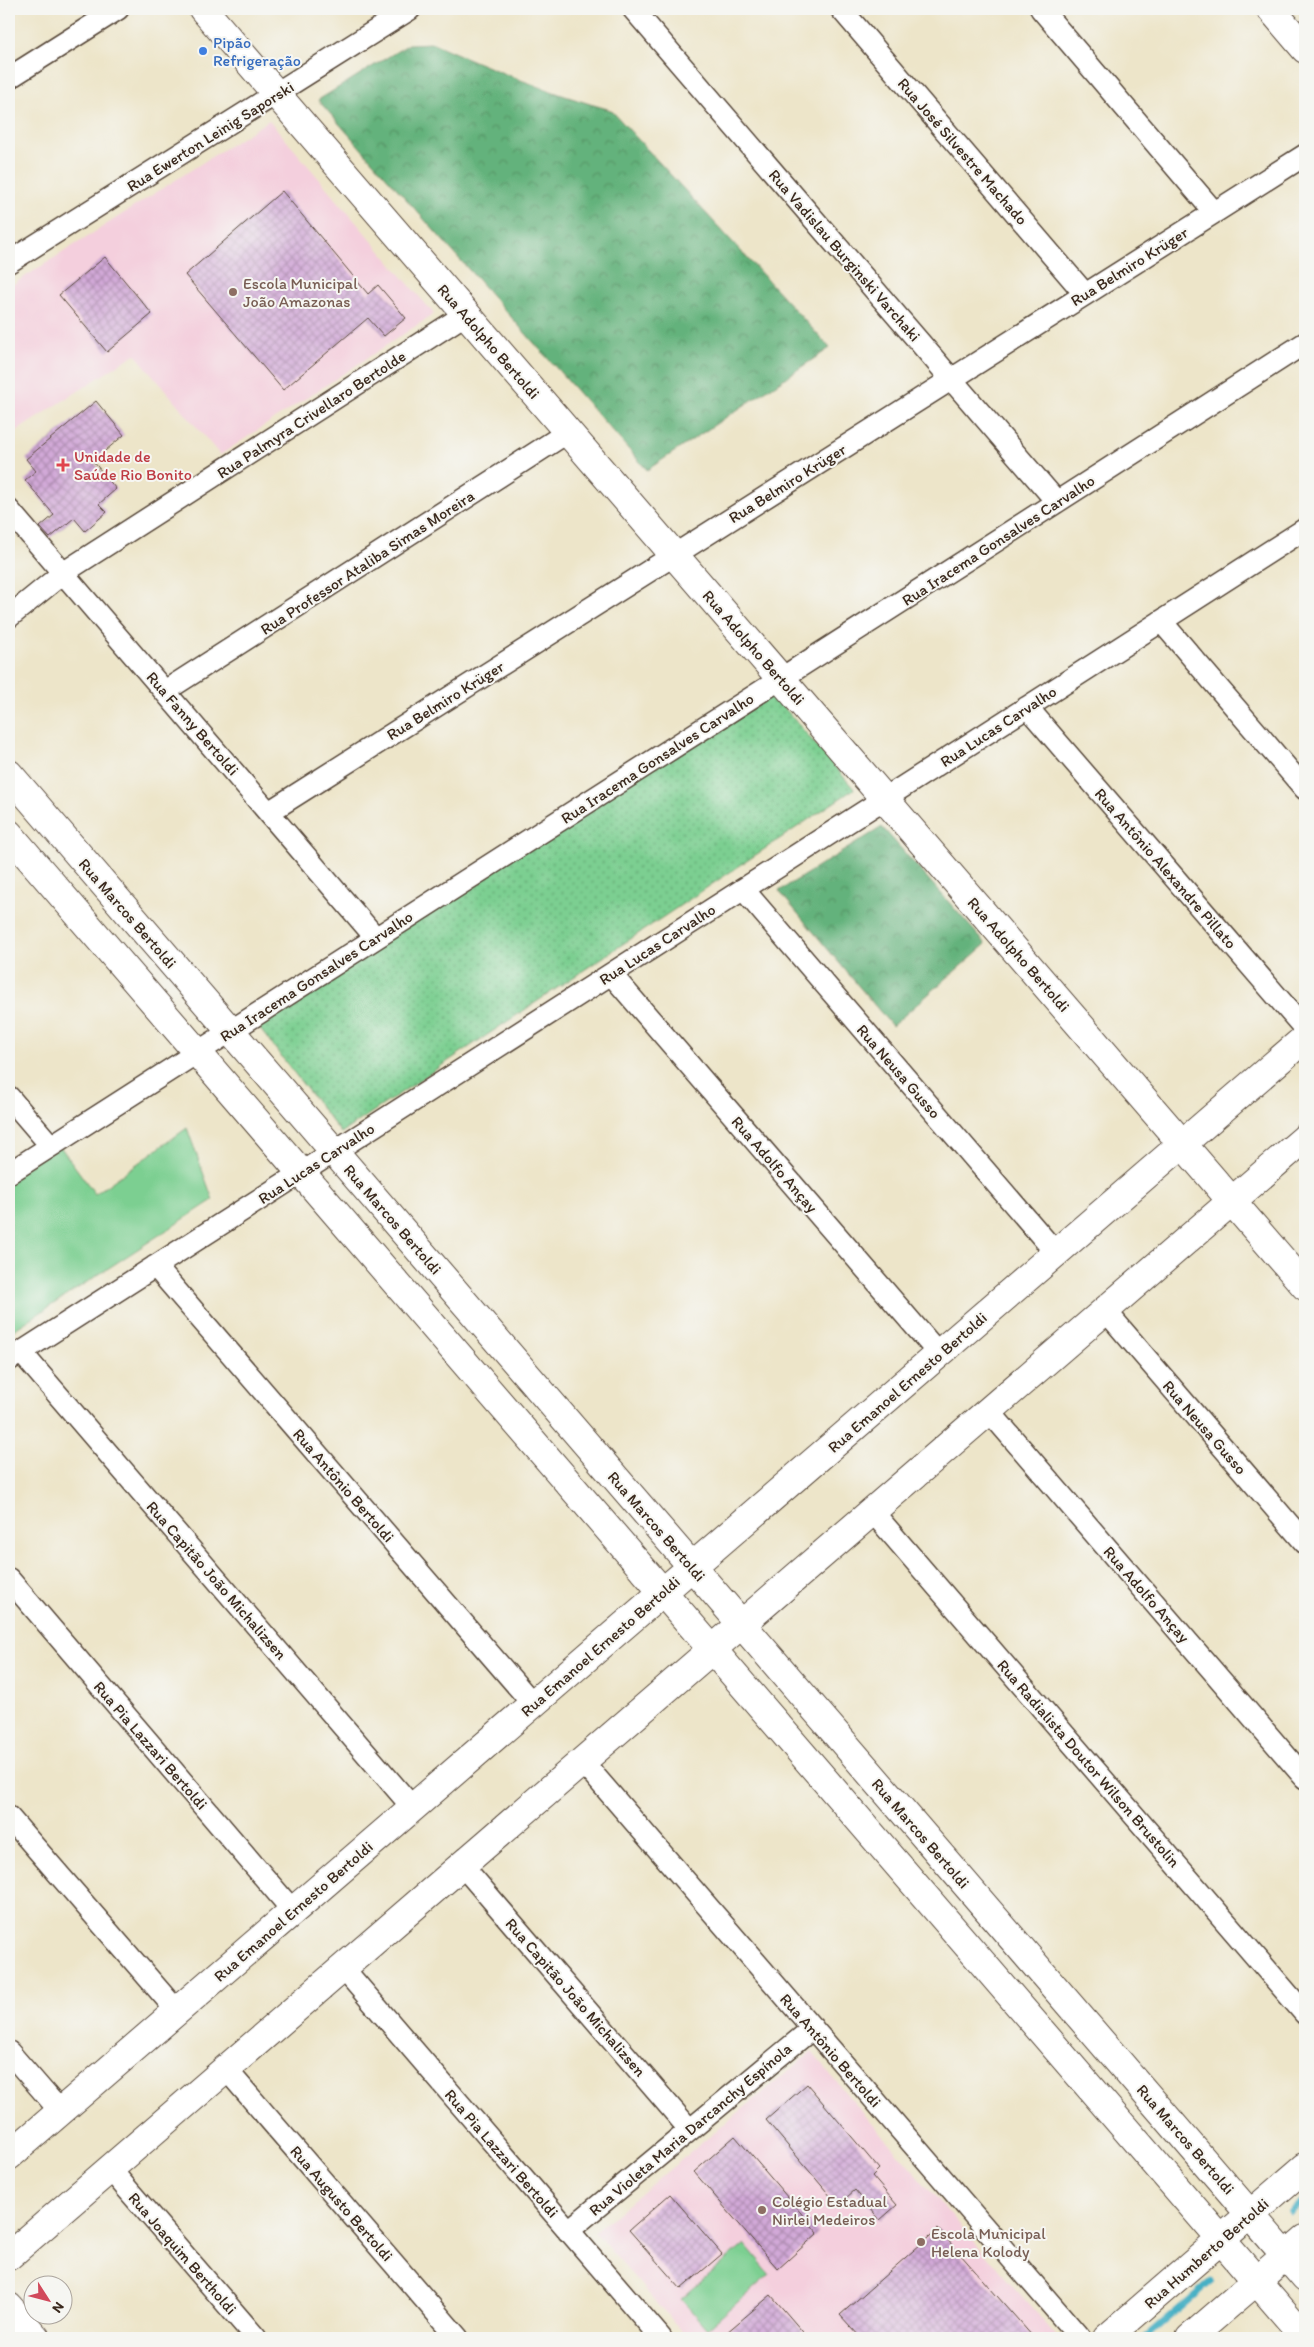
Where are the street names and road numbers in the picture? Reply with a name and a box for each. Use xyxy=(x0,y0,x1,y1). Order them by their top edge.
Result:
street label: Rua José Silvestre Machado xyxy=(894,74,1032,229)
street label: Rua Ewerton Leinig Saporski xyxy=(123,77,297,196)
street label: Rua Vadislau Burginski Varchaki xyxy=(765,165,925,345)
street label: Rua Belmiro Krüger xyxy=(1067,222,1192,310)
street label: Rua Adolpho Bertoldi xyxy=(434,280,544,403)
street label: Rua Palmyra Crivellaro Bertolde xyxy=(213,346,409,483)
street label: Rua Belmiro Krüger xyxy=(725,439,850,527)
street label: Rua Iracema Gonsalves Carvalho xyxy=(898,471,1098,610)
street label: Rua Professor Ataliba Simas Moreira xyxy=(257,486,478,639)
street label: Rua Adolpho Bertoldi xyxy=(699,586,809,709)
street label: Rua Belmiro Krüger xyxy=(383,656,508,744)
street label: Rua Fanny Bertoldi xyxy=(142,668,243,779)
street label: Rua Lucas Carvalho xyxy=(936,682,1060,771)
street label: Rua Iracema Gonsalves Carvalho xyxy=(557,689,757,828)
street label: Rua Antônio Alexandre Pillato xyxy=(1091,784,1241,953)
street label: Rua Marcos Bertoldi xyxy=(75,854,181,972)
street label: Rua Adolpho Bertoldi xyxy=(964,893,1074,1016)
street label: Rua Lucas Carvalho xyxy=(595,900,719,989)
street label: Rua Iracema Gonsalves Carvalho xyxy=(216,907,416,1046)
street label: Rua Neusa Gusso xyxy=(853,1020,945,1122)
street label: Rua Adolfo Ançay xyxy=(728,1112,822,1217)
street label: Rua Lucas Carvalho xyxy=(254,1119,378,1208)
street label: Rua Marcos Bertoldi xyxy=(340,1160,446,1278)
street label: Rua Emanoel Ernesto Bertoldi xyxy=(824,1308,991,1457)
street label: Rua Neusa Gusso xyxy=(1159,1376,1251,1478)
street label: Rua Antônio Bertoldi xyxy=(289,1425,398,1546)
street label: Rua Marcos Bertoldi xyxy=(604,1467,710,1585)
street label: Rua Capitão João Michalizsen xyxy=(142,1497,291,1664)
street label: Rua Adolfo Ançay xyxy=(1100,1542,1194,1647)
street label: Rua Emanoel Ernesto Bertoldi xyxy=(517,1572,684,1721)
street label: Rua Radialista Doutor Wilson Brustolin xyxy=(993,1656,1184,1871)
street label: Rua Pia Lazzari Bertoldi xyxy=(90,1677,212,1813)
street label: Rua Marcos Bertoldi xyxy=(868,1774,974,1892)
street label: Rua Emanoel Ernesto Bertoldi xyxy=(210,1837,377,1986)
street label: Rua Capitão João Michalizsen xyxy=(501,1914,650,2081)
street label: Rua Antônio Bertoldi xyxy=(776,1990,885,2111)
street label: Rua Violeta Maria Darcanchy Espínola xyxy=(585,2039,796,2220)
street label: Rua Marcos Bertoldi xyxy=(1133,2080,1239,2198)
street label: Rua Pia Lazzari Bertoldi xyxy=(441,2085,563,2221)
street label: Rua Augusto Bertoldi xyxy=(286,2142,397,2265)
street label: Rua Joaquim Bertholdi xyxy=(124,2188,241,2318)
street label: Rua Humberto Bertoldi xyxy=(1140,2194,1273,2313)

